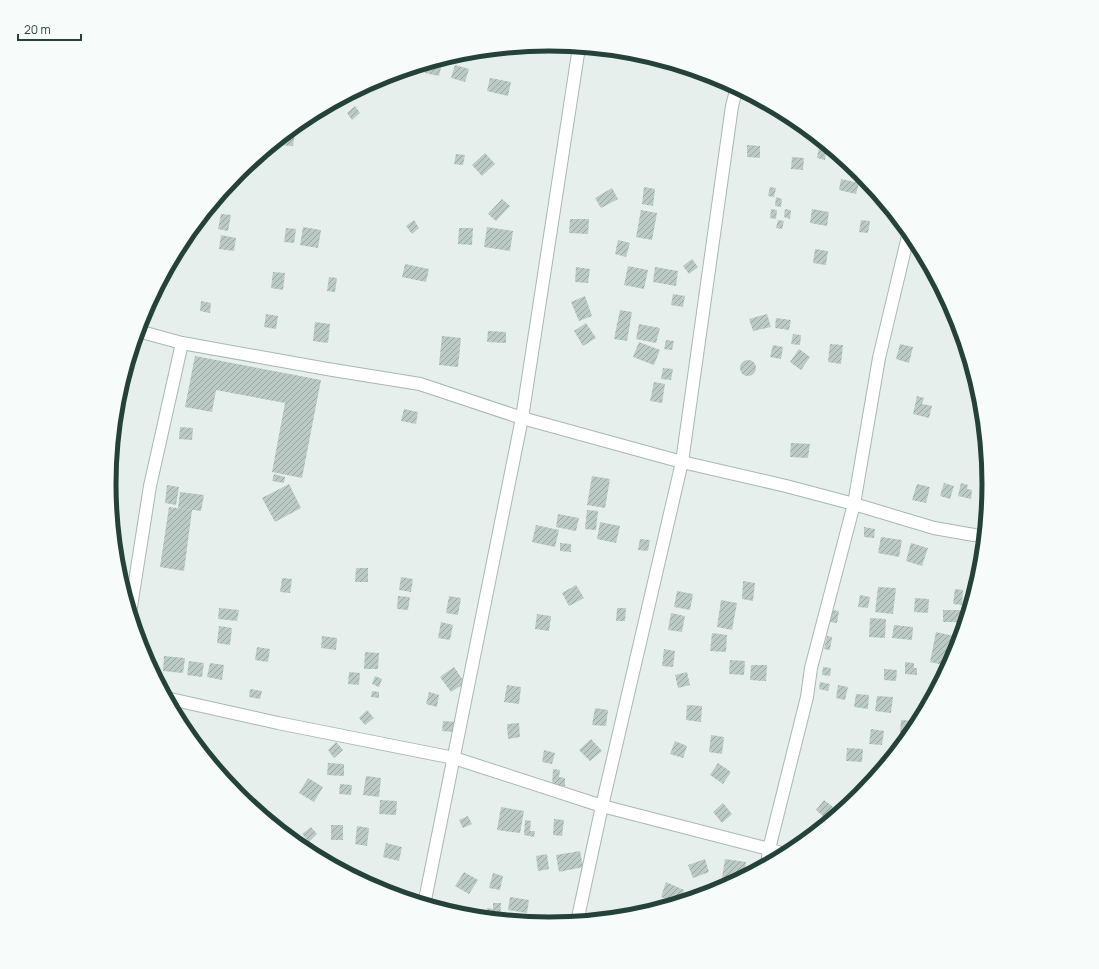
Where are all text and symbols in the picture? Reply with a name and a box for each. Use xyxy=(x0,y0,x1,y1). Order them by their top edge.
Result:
scale bar xyxy=(18,16,81,42)
text: 20 m xyxy=(24,21,51,38)

